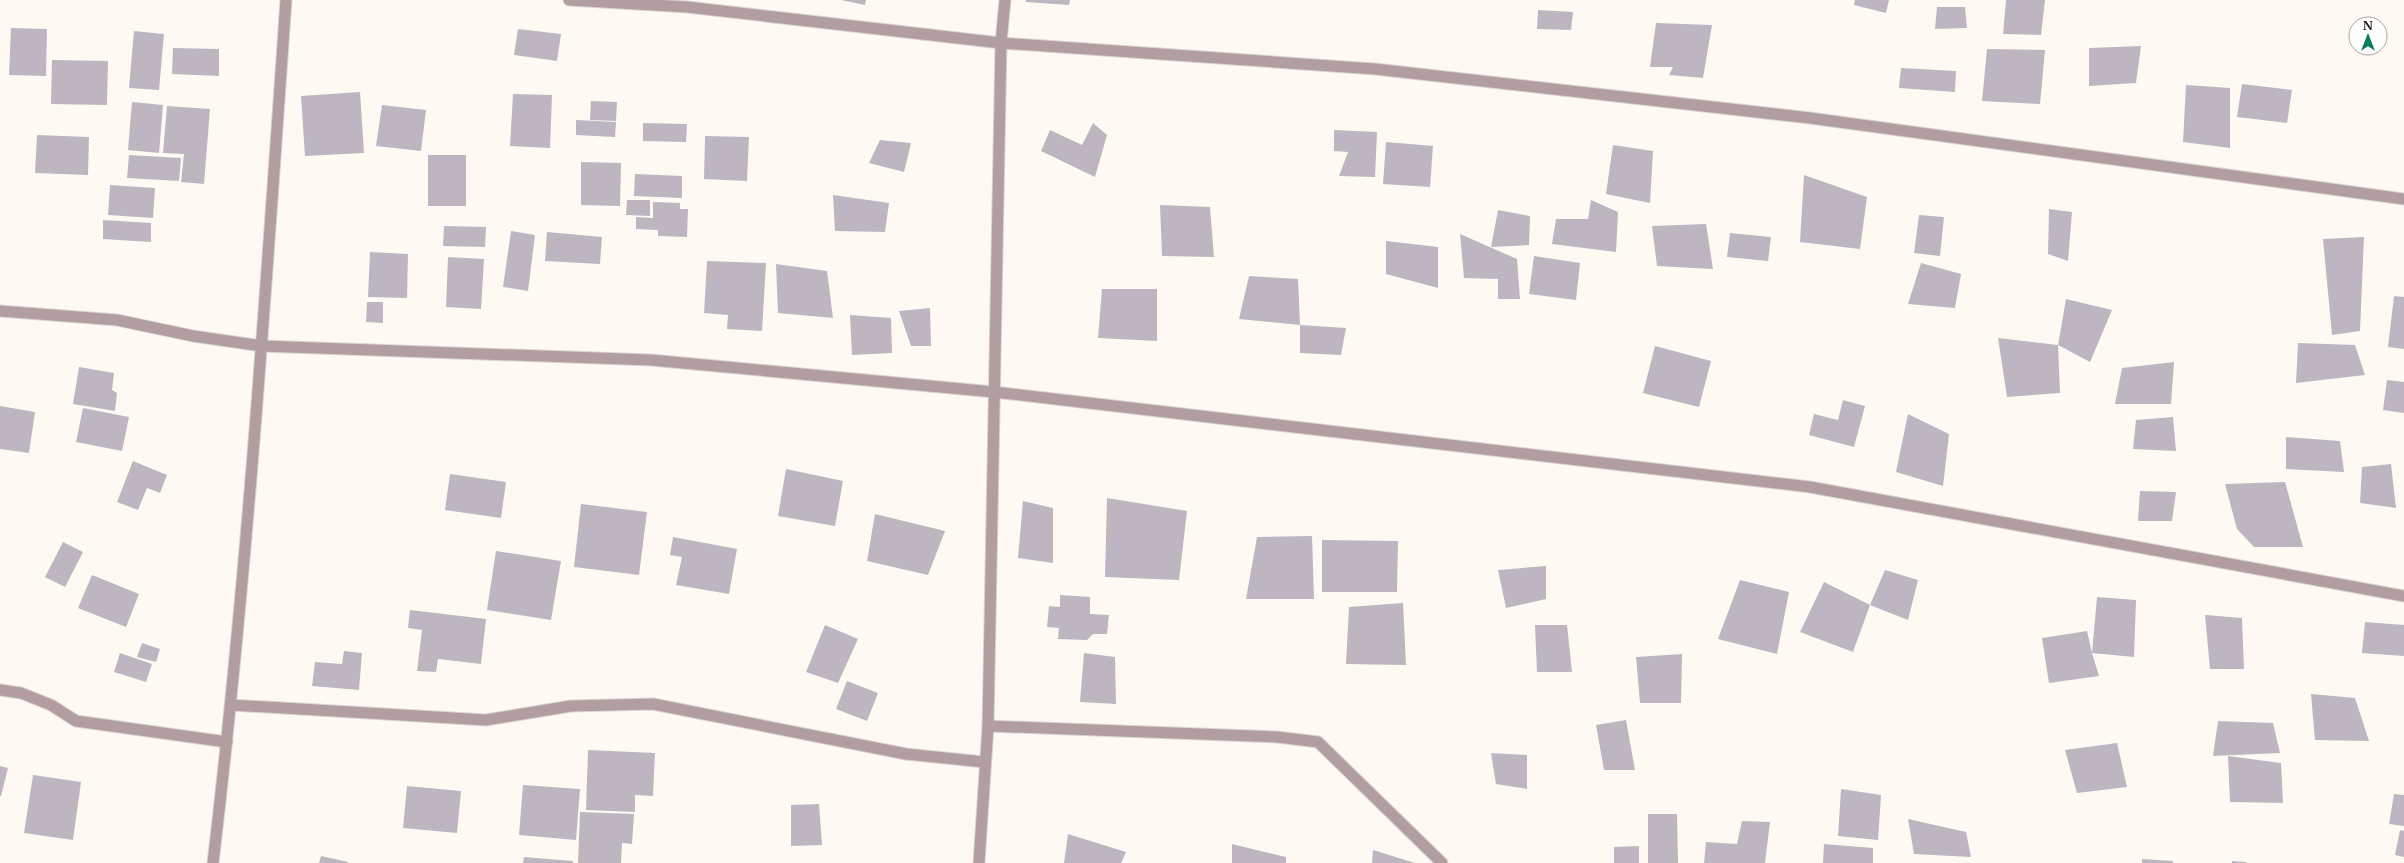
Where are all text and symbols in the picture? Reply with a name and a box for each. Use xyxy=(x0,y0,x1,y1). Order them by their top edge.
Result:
north arrow xyxy=(2348,16,2388,56)
text: N xyxy=(2363,19,2374,33)

